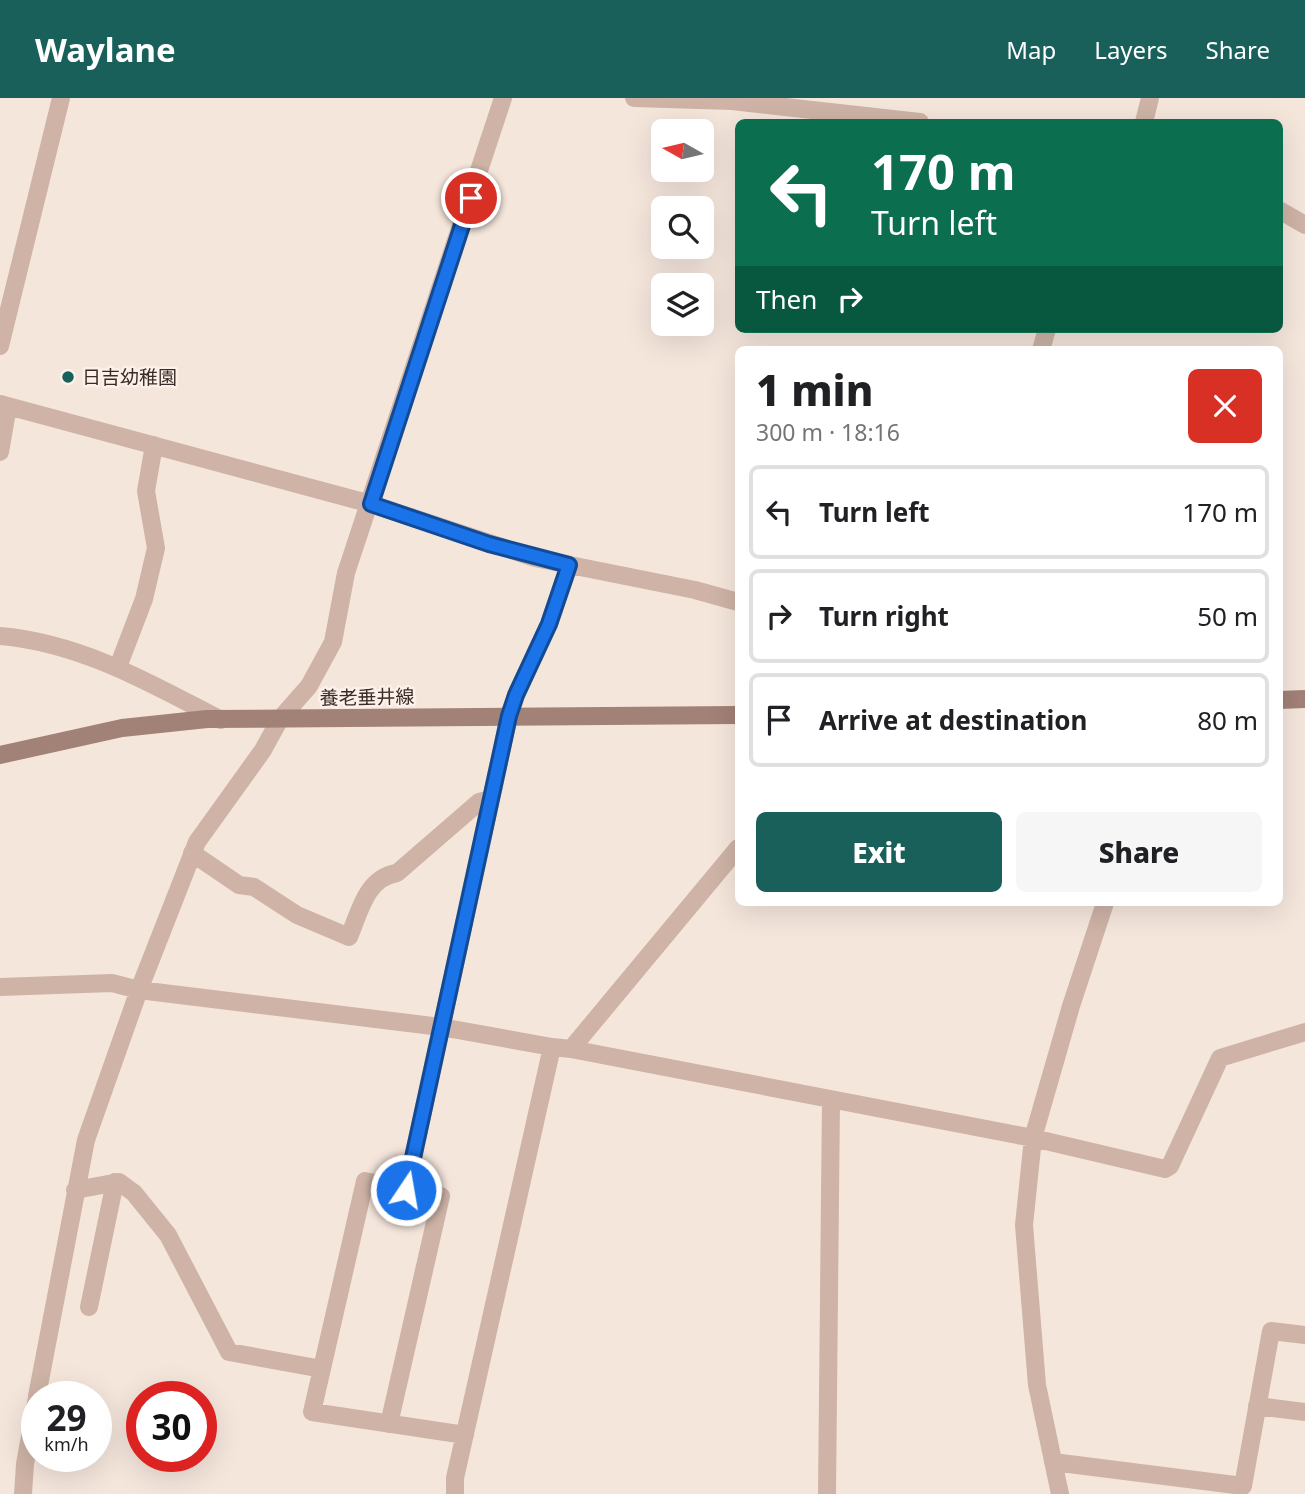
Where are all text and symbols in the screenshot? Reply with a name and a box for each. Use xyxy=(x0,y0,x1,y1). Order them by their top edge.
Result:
text: Waylane xyxy=(35,27,176,72)
text: Map xyxy=(1006,33,1056,66)
text: Layers xyxy=(1094,33,1168,66)
text: Share xyxy=(1206,33,1270,66)
north arrow xyxy=(651,119,714,182)
map controls xyxy=(651,119,714,336)
text: 170 m xyxy=(871,138,1016,204)
icon: left xyxy=(756,147,847,238)
pin xyxy=(441,168,501,228)
icon: arrive xyxy=(452,179,490,217)
button: search xyxy=(651,196,714,259)
text: Turn left xyxy=(871,201,997,244)
button: layers xyxy=(651,273,714,336)
icon: right xyxy=(831,280,869,318)
text: Then xyxy=(756,281,817,317)
text: 1 min xyxy=(756,361,873,418)
place label: 日吉幼稚園 xyxy=(82,364,177,390)
marker: 日吉幼稚園 xyxy=(60,369,76,385)
button: close xyxy=(1188,369,1262,443)
text: 300 m · 18:16 xyxy=(756,416,900,448)
icon: left xyxy=(760,493,798,531)
text: Turn left xyxy=(819,494,930,530)
text: 170 m xyxy=(1182,494,1258,530)
icon: right xyxy=(760,597,798,635)
text: Turn right xyxy=(819,598,949,634)
text: 50 m xyxy=(1197,598,1258,634)
street label: 養老垂井線 xyxy=(319,683,415,711)
icon: arrive xyxy=(760,701,798,739)
text: Arrive at destination xyxy=(819,702,1088,738)
text: 80 m xyxy=(1197,702,1258,738)
button: Exit xyxy=(756,812,1002,892)
button: Share xyxy=(1016,812,1262,892)
position arrow xyxy=(369,1153,443,1227)
speed limit sign: 30 xyxy=(126,1381,217,1472)
text: 29 xyxy=(46,1394,87,1441)
text: km/h xyxy=(44,1432,89,1456)

